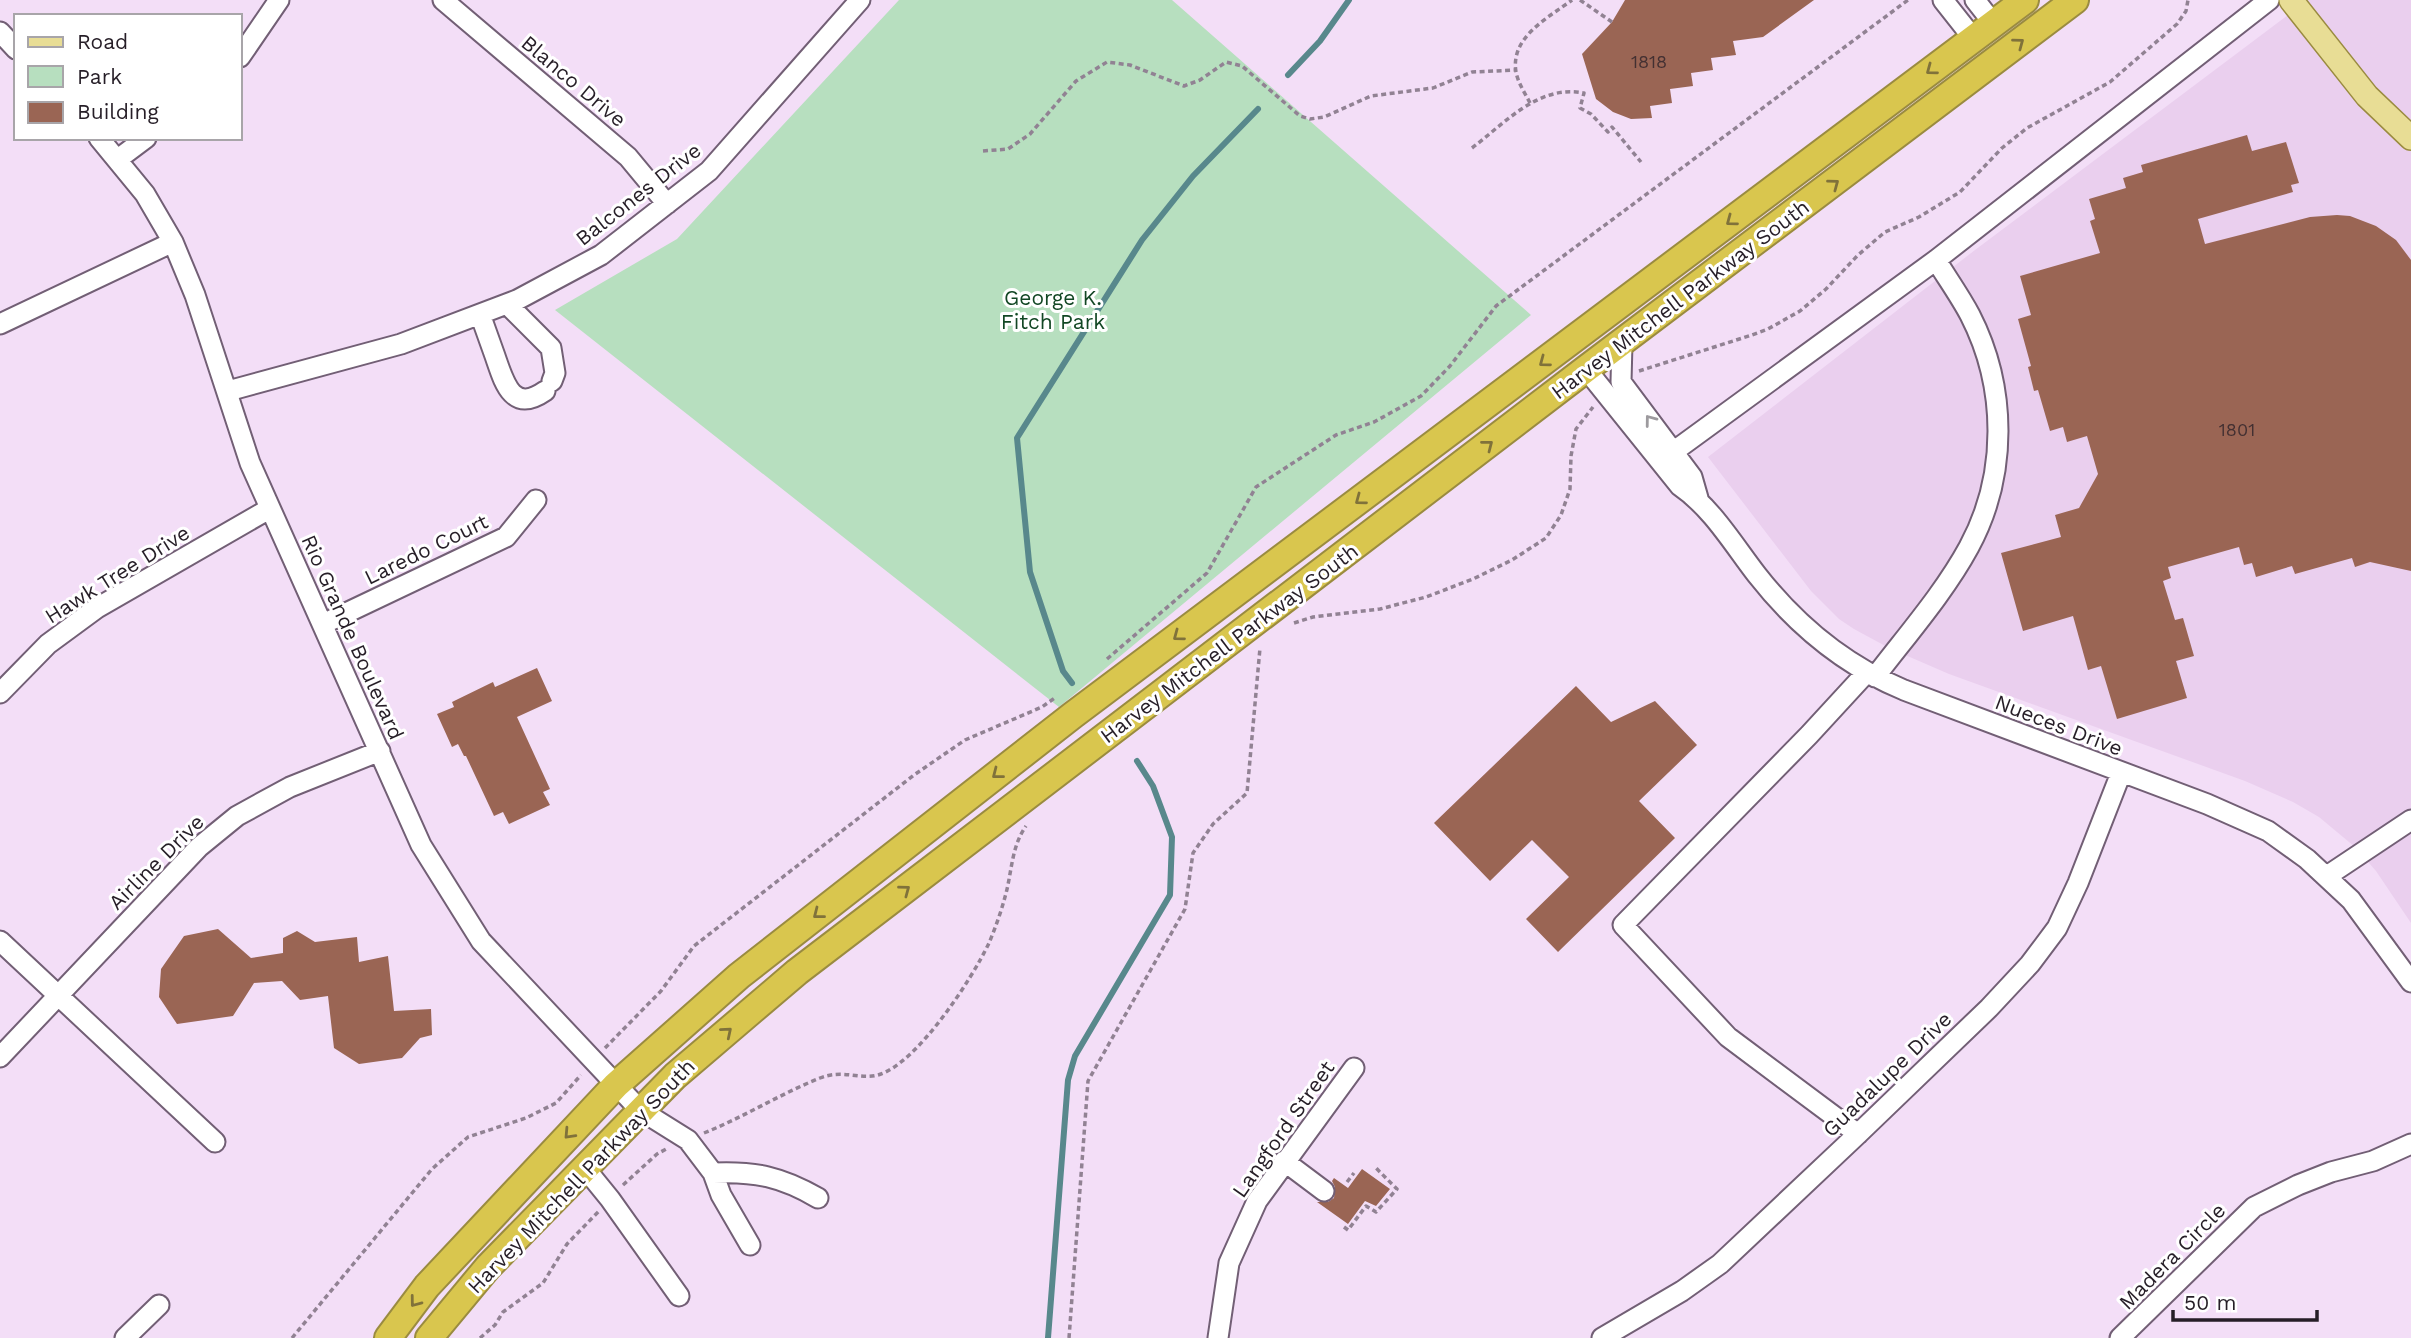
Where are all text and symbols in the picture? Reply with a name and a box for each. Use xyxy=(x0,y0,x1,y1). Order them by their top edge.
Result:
legend xyxy=(14,14,242,140)
text: Road xyxy=(77,29,128,54)
street label: Blanco Drive xyxy=(517,30,631,132)
one-way arrow xyxy=(2011,38,2023,51)
house number: 1818 xyxy=(1631,51,1667,72)
one-way arrow xyxy=(1926,62,1939,74)
text: Park xyxy=(77,64,122,89)
text: Building xyxy=(77,99,159,124)
street label: Balcones Drive xyxy=(570,137,706,251)
one-way arrow xyxy=(1826,179,1838,192)
street label: Harvey Mitchell Parkway South xyxy=(1546,194,1814,404)
one-way arrow xyxy=(1726,212,1739,225)
park label: George K. Fitch Park xyxy=(1001,285,1105,334)
one-way arrow xyxy=(1539,354,1551,366)
one-way arrow xyxy=(1645,416,1658,428)
house number: 1801 xyxy=(2219,419,2255,440)
one-way arrow xyxy=(1480,440,1492,453)
one-way arrow xyxy=(1355,492,1368,504)
street label: Laredo Court xyxy=(360,508,492,590)
street label: Hawk Tree Drive xyxy=(40,520,194,628)
street label: Rio Grande Boulevard xyxy=(297,531,409,743)
street label: Harvey Mitchell Parkway South xyxy=(1095,538,1363,748)
one-way arrow xyxy=(1173,628,1186,641)
street label: Nueces Drive xyxy=(1992,689,2126,761)
one-way arrow xyxy=(992,766,1005,779)
street label: Airline Drive xyxy=(103,809,209,915)
one-way arrow xyxy=(897,885,910,898)
one-way arrow xyxy=(813,906,825,919)
street label: Guadalupe Drive xyxy=(1817,1006,1957,1142)
one-way arrow xyxy=(719,1027,732,1040)
street label: Harvey Mitchell Parkway South xyxy=(462,1054,700,1298)
street label: Langford Street xyxy=(1227,1056,1340,1202)
one-way arrow xyxy=(564,1126,577,1139)
street label: Madera Circle xyxy=(2114,1198,2230,1314)
scale bar xyxy=(2173,1278,2316,1322)
text: 50 m xyxy=(2184,1290,2236,1315)
one-way arrow xyxy=(410,1294,423,1307)

